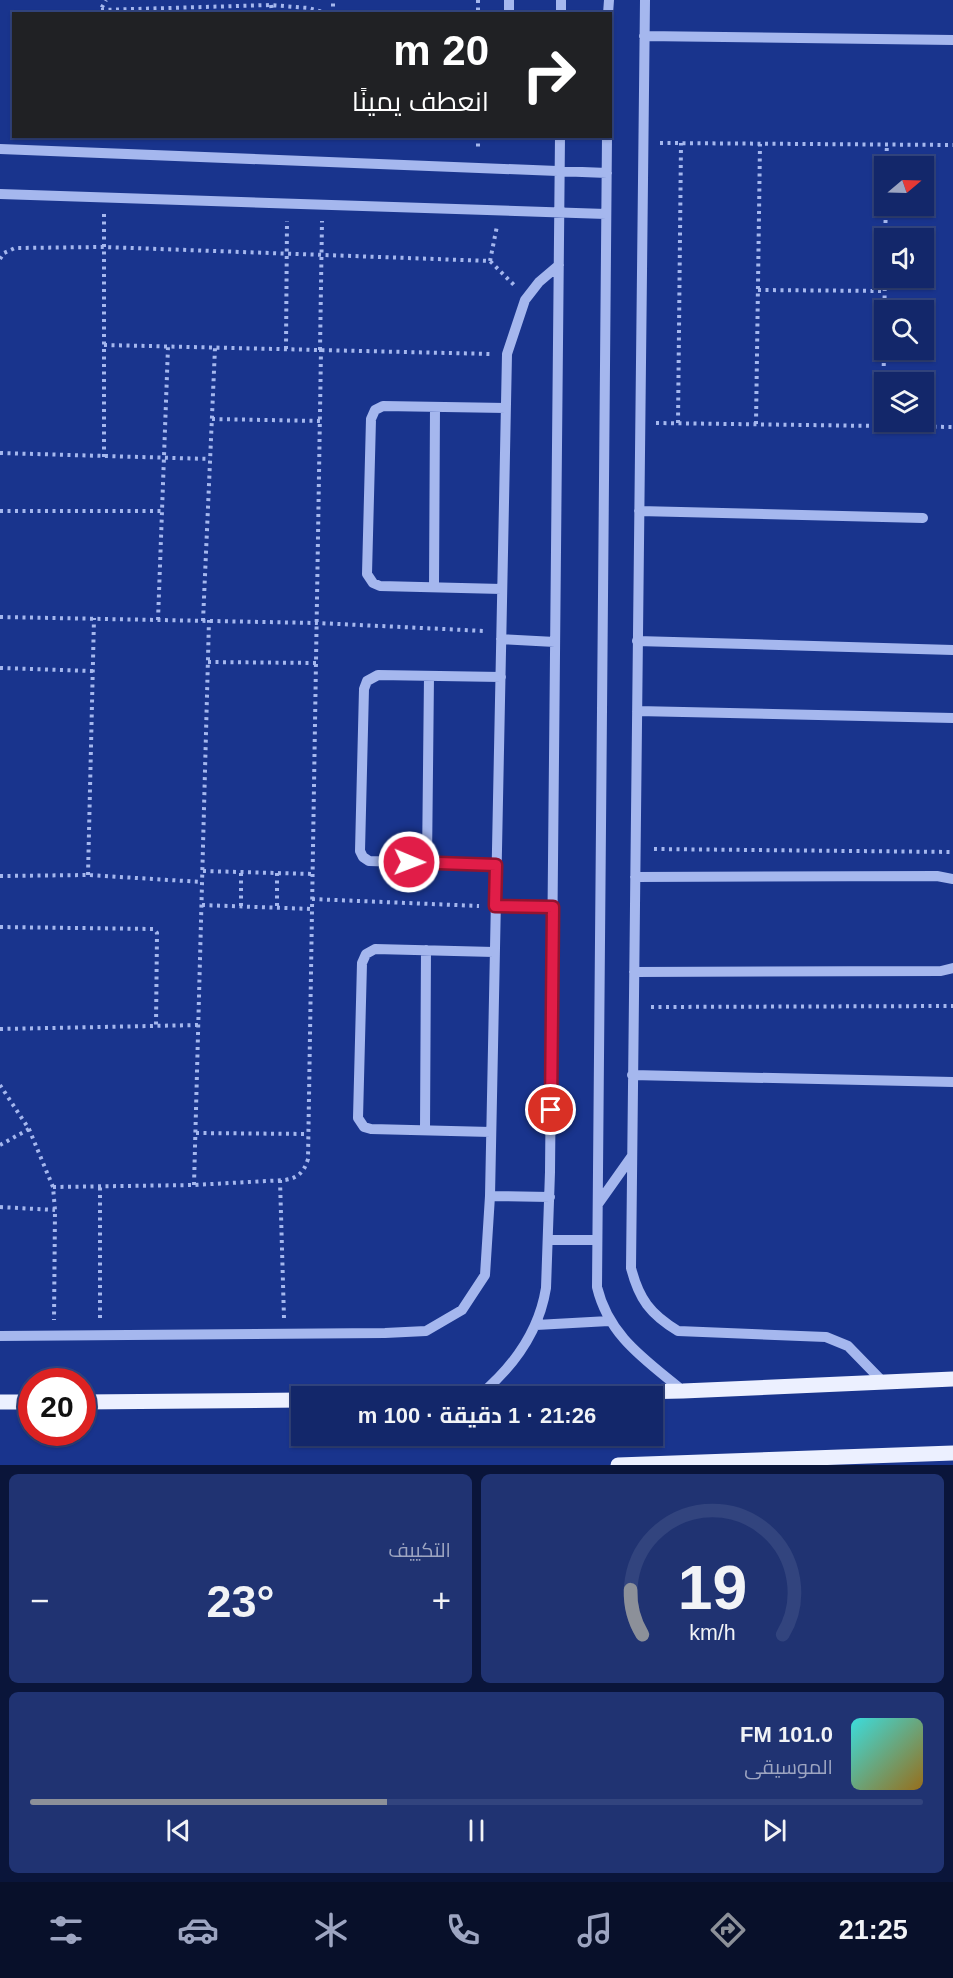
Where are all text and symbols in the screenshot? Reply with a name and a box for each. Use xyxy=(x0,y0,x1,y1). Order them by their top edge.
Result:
text: 20 m xyxy=(393,27,489,74)
icon: right xyxy=(510,36,588,114)
text: انعطف يمينًا xyxy=(352,87,489,117)
north arrow xyxy=(874,156,934,216)
map controls xyxy=(874,156,934,432)
button: sound xyxy=(874,228,934,288)
button: search xyxy=(874,300,934,360)
button: layers xyxy=(874,372,934,432)
position arrow xyxy=(377,830,441,894)
pin xyxy=(525,1084,576,1135)
icon: arrive xyxy=(534,1093,567,1126)
speed limit sign: 20 xyxy=(18,1368,96,1446)
text: 21:26 · 1 دقيقة · 100 m xyxy=(358,1403,596,1428)
text: التكييف xyxy=(388,1539,451,1561)
text: 19 xyxy=(678,1553,747,1622)
text: 23° xyxy=(206,1576,275,1627)
text: − xyxy=(30,1582,49,1619)
text: + xyxy=(432,1582,451,1619)
text: km/h xyxy=(689,1622,736,1646)
text: 101.0 FM xyxy=(740,1722,833,1747)
text: الموسيقى xyxy=(744,1756,833,1778)
icon: previous xyxy=(162,1814,195,1847)
icon: pause xyxy=(460,1814,493,1847)
icon: next xyxy=(758,1814,791,1847)
icon: filters xyxy=(45,1909,87,1951)
icon: car xyxy=(177,1909,219,1951)
icon: climate xyxy=(310,1909,352,1951)
icon: phone xyxy=(442,1909,484,1951)
icon: music xyxy=(574,1909,616,1951)
icon: directions xyxy=(707,1909,749,1951)
text: 21:25 xyxy=(839,1915,908,1945)

